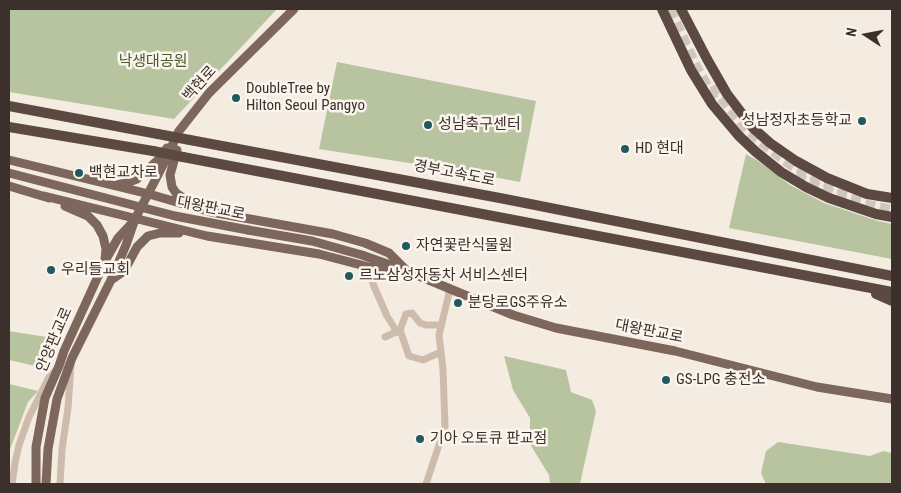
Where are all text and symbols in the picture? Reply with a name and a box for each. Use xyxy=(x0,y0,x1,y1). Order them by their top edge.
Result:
north arrow xyxy=(841,10,891,60)
text: N xyxy=(843,26,860,38)
park label: 낙생대공원 xyxy=(119,53,187,71)
street label: 백현로 xyxy=(179,63,221,105)
place label: DoubleTree by Hilton Seoul Pangyo xyxy=(246,80,365,115)
marker: DoubleTree by Hilton Seoul Pangyo xyxy=(230,92,242,104)
place label: 성남정자초등학교 xyxy=(742,112,852,130)
marker: 성남정자초등학교 xyxy=(856,115,868,127)
place label: 성남축구센터 xyxy=(438,116,521,134)
marker: 성남축구센터 xyxy=(422,119,434,131)
place label: HD 현대 xyxy=(635,140,684,158)
marker: HD 현대 xyxy=(619,143,631,155)
street label: 경부고속도로 xyxy=(412,157,496,191)
place label: 백현교차로 xyxy=(89,164,158,182)
marker: 백현교차로 xyxy=(73,167,85,179)
street label: 대왕판교로 xyxy=(175,194,247,224)
place label: 자연꽃란식물원 xyxy=(416,237,513,255)
marker: 자연꽃란식물원 xyxy=(400,240,412,252)
place label: 우리들교회 xyxy=(61,261,130,279)
marker: 우리들교회 xyxy=(45,264,57,276)
place label: 르노삼성자동차 서비스센터 xyxy=(359,267,528,285)
marker: 르노삼성자동차 서비스센터 xyxy=(343,270,355,282)
place label: 분당로GS주유소 xyxy=(468,294,567,312)
marker: 분당로GS주유소 xyxy=(452,297,464,309)
street label: 안양판교로 xyxy=(33,305,77,375)
street label: 대왕판교로 xyxy=(613,317,685,347)
place label: GS-LPG 충전소 xyxy=(676,371,766,389)
marker: GS-LPG 충전소 xyxy=(660,374,672,386)
place label: 기아 오토큐 판교점 xyxy=(430,430,547,448)
marker: 기아 오토큐 판교점 xyxy=(414,433,426,445)

